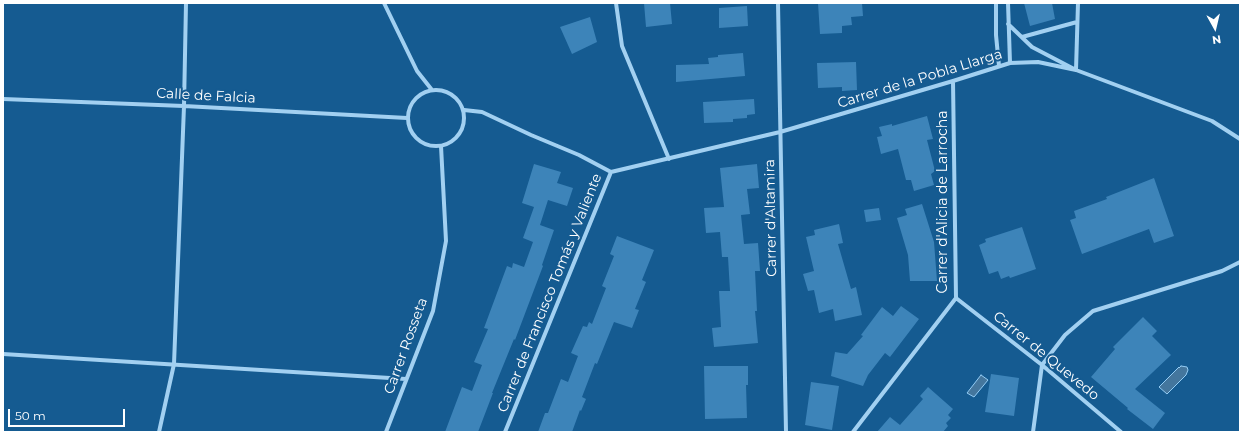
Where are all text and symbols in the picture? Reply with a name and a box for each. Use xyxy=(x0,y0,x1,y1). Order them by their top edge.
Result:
north arrow xyxy=(1195,8,1235,48)
text: N xyxy=(1211,32,1222,47)
street label: Carrer de la Pobla Llarga xyxy=(836,46,1004,112)
street label: Calle de Falcia xyxy=(156,85,256,107)
street label: Carrer d'Alicia de Larrocha xyxy=(935,111,951,293)
street label: Carrer d'Altamira xyxy=(762,159,780,277)
street label: Carrer de Francisco Tomás y Valiente xyxy=(494,171,606,415)
street label: Carrer Rosseta xyxy=(381,295,431,397)
street label: Carrer de Quevedo xyxy=(989,308,1103,404)
scale bar xyxy=(10,401,127,427)
text: 50 m xyxy=(15,408,46,423)

